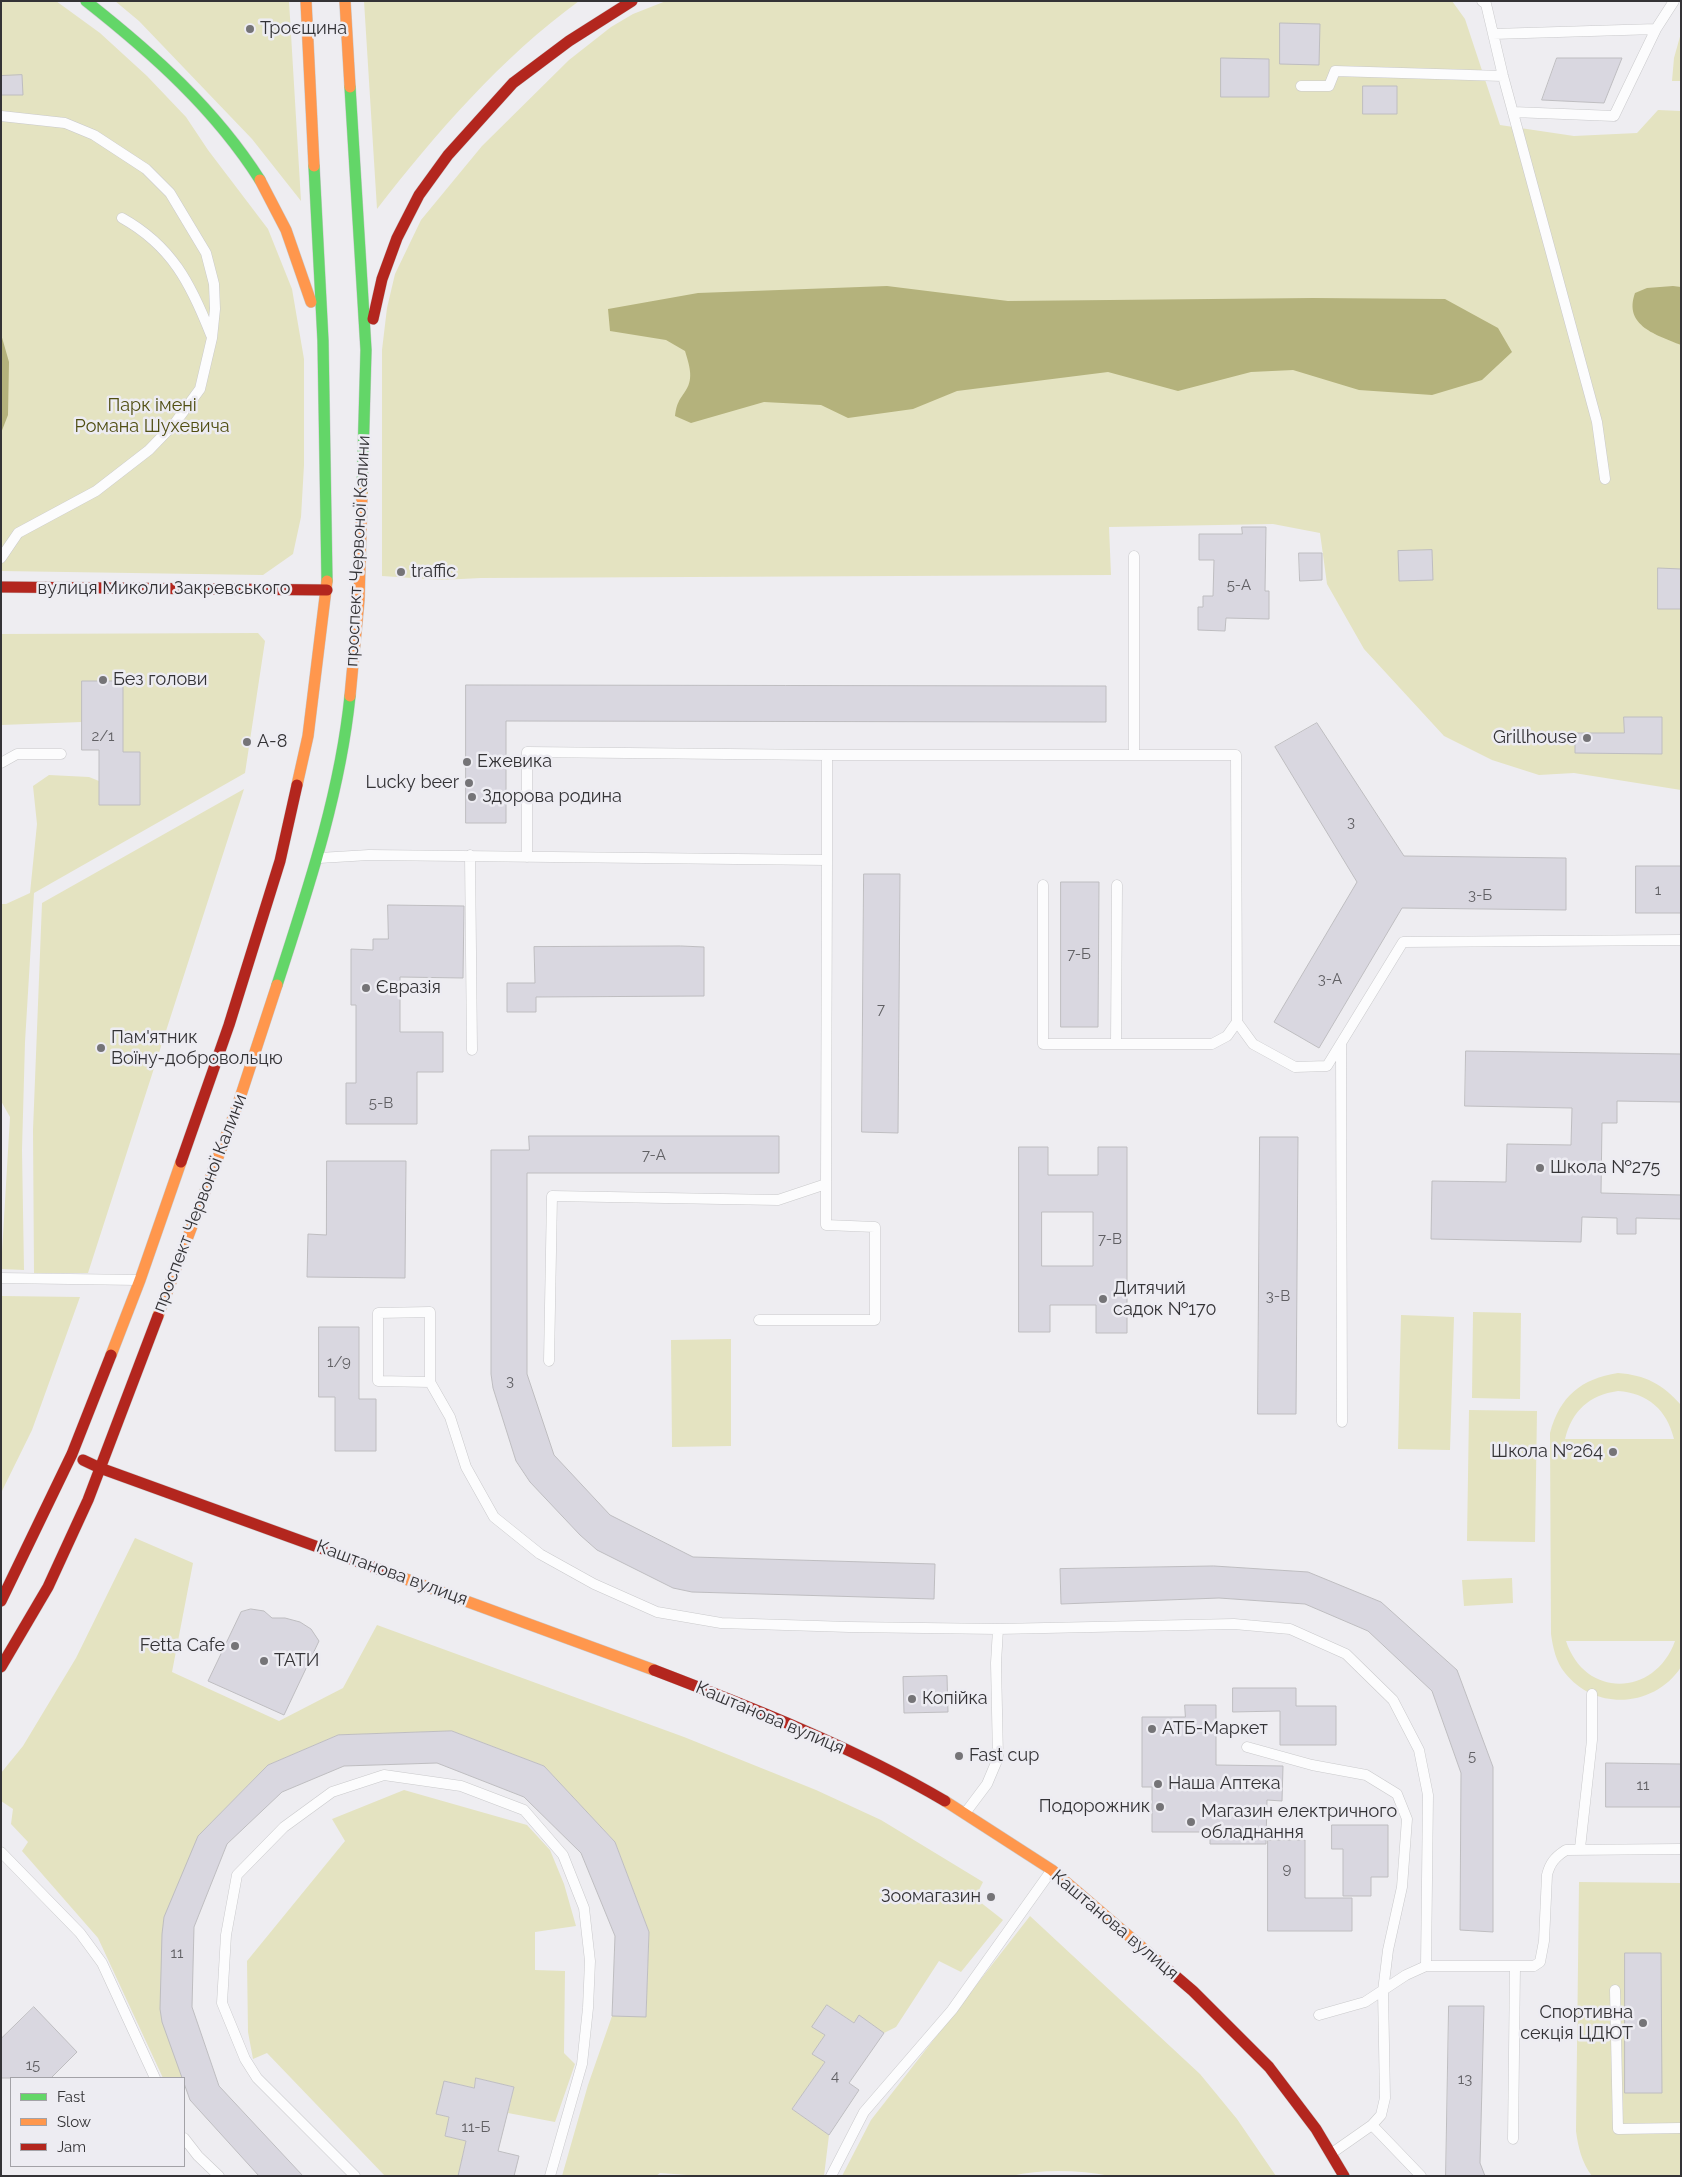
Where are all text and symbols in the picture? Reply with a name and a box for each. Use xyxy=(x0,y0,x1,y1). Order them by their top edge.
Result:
place label: Троєщина xyxy=(260,18,347,40)
marker: Троєщина xyxy=(244,23,256,35)
park label: Парк імені Романа Шухевича xyxy=(74,395,230,438)
street label: проспект Червоної Калини xyxy=(341,435,375,667)
place label: traffic xyxy=(411,561,456,583)
marker: traffic xyxy=(395,566,407,578)
house number: 5-А xyxy=(1227,576,1251,594)
street label: вулиця Миколи Закревського xyxy=(38,578,290,600)
place label: Без голови xyxy=(113,669,207,691)
marker: Без голови xyxy=(97,674,109,686)
house number: 2/1 xyxy=(92,727,114,745)
place label: Grillhouse xyxy=(1493,727,1577,749)
place label: А-8 xyxy=(257,731,287,753)
marker: Grillhouse xyxy=(1581,732,1593,744)
marker: А-8 xyxy=(241,736,253,748)
place label: Ежевика xyxy=(477,751,552,773)
marker: Ежевика xyxy=(461,756,473,768)
place label: Lucky beer xyxy=(366,772,459,794)
marker: Lucky beer xyxy=(463,777,475,789)
place label: Здорова родина xyxy=(482,786,622,808)
marker: Здорова родина xyxy=(466,791,478,803)
house number: 3 xyxy=(1347,813,1355,831)
house number: 1 xyxy=(1655,881,1661,899)
house number: 3-Б xyxy=(1468,886,1492,904)
house number: 7-Б xyxy=(1067,945,1091,963)
house number: 3-А xyxy=(1318,970,1342,988)
place label: Євразія xyxy=(376,977,441,999)
marker: Євразія xyxy=(360,982,372,994)
house number: 7 xyxy=(877,1000,885,1018)
place label: Пам'ятник Воїну-добровольцю xyxy=(111,1027,283,1070)
marker: Пам'ятник Воїну-добровольцю xyxy=(95,1042,107,1054)
street label: проспект Червоної Калини xyxy=(148,1091,252,1315)
house number: 5-В xyxy=(369,1094,393,1112)
house number: 7-А xyxy=(642,1146,666,1164)
place label: Школа №275 xyxy=(1550,1157,1660,1179)
marker: Школа №275 xyxy=(1534,1162,1546,1174)
house number: 7-В xyxy=(1098,1230,1122,1248)
place label: Дитячий садок №170 xyxy=(1113,1278,1216,1320)
house number: 3-В xyxy=(1266,1287,1290,1305)
marker: Дитячий садок №170 xyxy=(1097,1293,1109,1305)
house number: 1/9 xyxy=(327,1353,351,1371)
house number: 3 xyxy=(506,1372,514,1390)
place label: Школа №264 xyxy=(1491,1441,1603,1463)
marker: Школа №264 xyxy=(1607,1446,1619,1458)
street label: Каштанова вулиця xyxy=(313,1536,471,1610)
place label: Fetta Cafe xyxy=(140,1635,225,1657)
marker: Fetta Cafe xyxy=(229,1640,241,1652)
place label: ТАТИ xyxy=(274,1650,319,1672)
marker: ТАТИ xyxy=(258,1655,270,1667)
street label: Каштанова вулиця xyxy=(692,1677,848,1759)
place label: Копійка xyxy=(922,1688,988,1710)
marker: Копійка xyxy=(906,1693,918,1705)
place label: АТБ-Маркет xyxy=(1162,1718,1268,1740)
marker: АТБ-Маркет xyxy=(1146,1723,1158,1735)
place label: Fast cup xyxy=(969,1745,1039,1767)
house number: 5 xyxy=(1468,1747,1476,1765)
marker: Fast cup xyxy=(953,1750,965,1762)
place label: Наша Аптека xyxy=(1168,1773,1280,1795)
house number: 11 xyxy=(1637,1776,1649,1794)
marker: Наша Аптека xyxy=(1152,1778,1164,1790)
place label: Подорожник xyxy=(1039,1796,1150,1818)
marker: Подорожник xyxy=(1154,1801,1166,1813)
place label: Магазин електричного обладнання xyxy=(1201,1801,1397,1844)
marker: Магазин електричного обладнання xyxy=(1185,1816,1197,1828)
house number: 9 xyxy=(1283,1860,1291,1878)
street label: Каштанова вулиця xyxy=(1047,1866,1183,1984)
place label: Зоомагазин xyxy=(881,1886,981,1908)
marker: Зоомагазин xyxy=(985,1891,997,1903)
house number: 11 xyxy=(171,1944,183,1962)
place label: Спортивна секція ЦДЮТ xyxy=(1520,2002,1633,2045)
marker: Спортивна секція ЦДЮТ xyxy=(1637,2017,1649,2029)
house number: 15 xyxy=(26,2056,40,2074)
house number: 4 xyxy=(831,2067,839,2085)
house number: 13 xyxy=(1458,2070,1472,2088)
legend xyxy=(10,2077,185,2167)
text: Fast xyxy=(57,2088,85,2106)
text: Slow xyxy=(57,2113,91,2131)
house number: 11-Б xyxy=(462,2118,490,2136)
text: Jam xyxy=(57,2138,86,2156)

